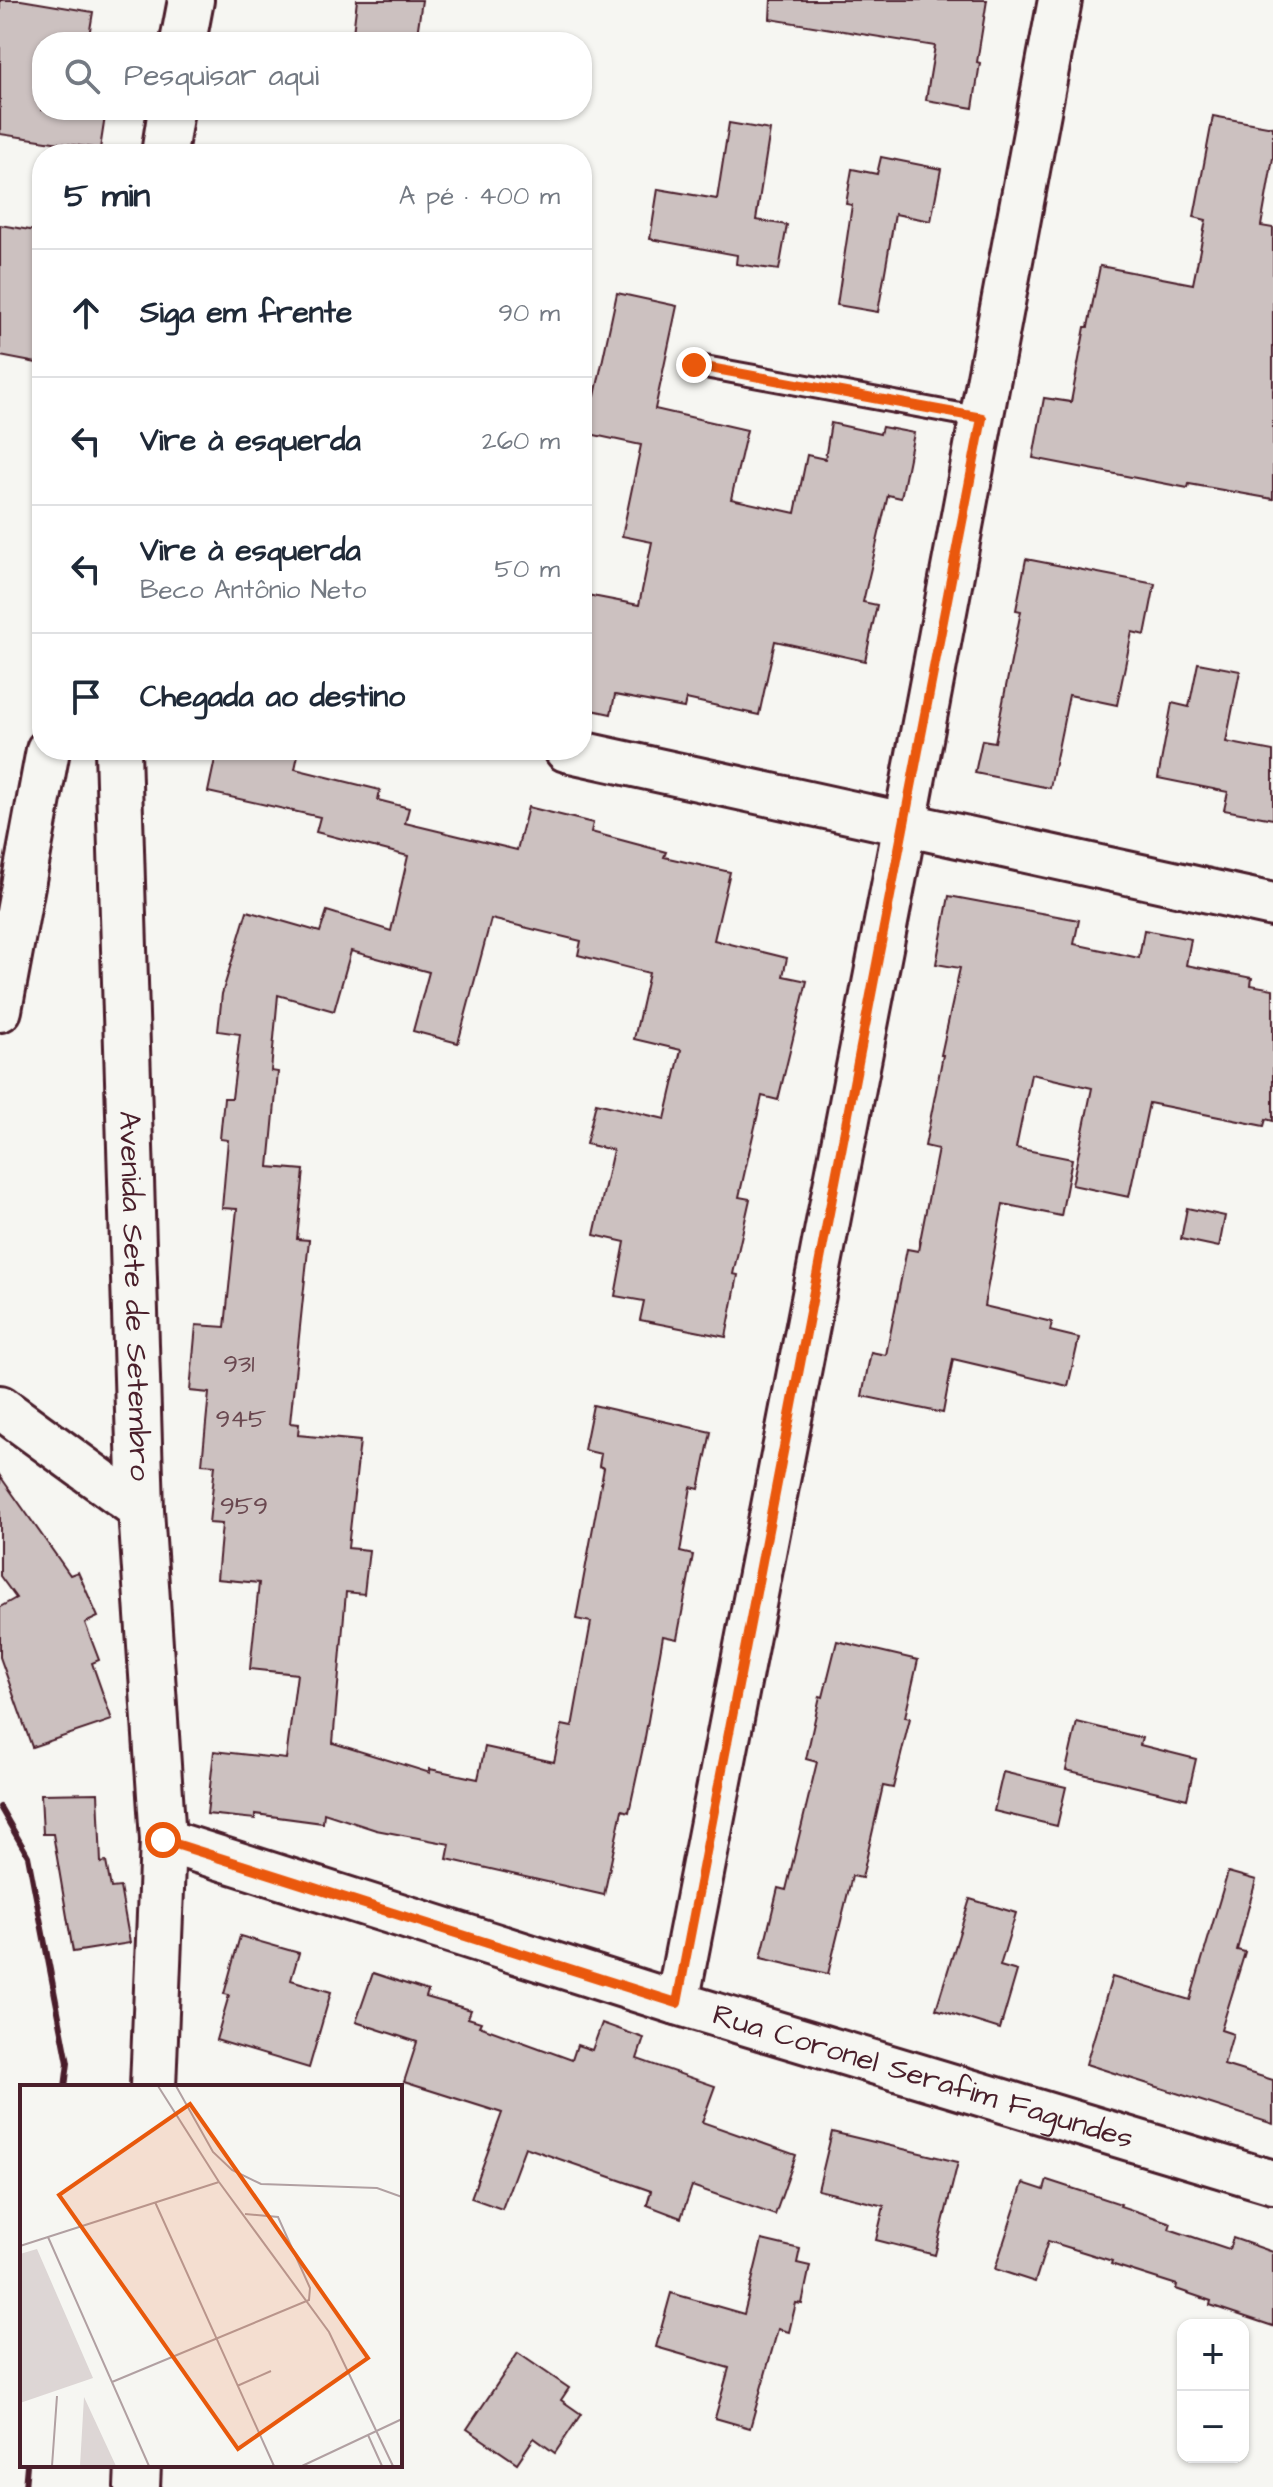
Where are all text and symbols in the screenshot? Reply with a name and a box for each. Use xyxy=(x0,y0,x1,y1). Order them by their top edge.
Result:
search box xyxy=(32,32,592,120)
icon: search xyxy=(60,54,104,98)
text: Pesquisar aqui xyxy=(124,55,319,97)
text: 5 min xyxy=(64,172,150,220)
text: A pé · 400 m xyxy=(399,178,560,214)
icon: ahead xyxy=(64,291,108,335)
text: Siga em frente xyxy=(140,292,352,334)
text: 90 m xyxy=(498,295,560,331)
route end xyxy=(676,347,712,383)
icon: left xyxy=(64,419,108,463)
text: Vire à esquerda xyxy=(140,420,361,462)
text: 260 m xyxy=(482,423,560,459)
text: Vire à esquerda xyxy=(140,530,361,572)
icon: left xyxy=(64,547,108,591)
text: 50 m xyxy=(495,551,560,587)
text: Beco Antônio Neto xyxy=(140,572,366,608)
icon: arrive xyxy=(64,675,108,719)
text: Chegada ao destino xyxy=(140,676,405,718)
street label: Avenida Sete de Setembro xyxy=(108,1110,161,1482)
house number: 931 xyxy=(223,1346,255,1382)
house number: 945 xyxy=(216,1401,266,1437)
house number: 959 xyxy=(220,1488,268,1524)
route start xyxy=(145,1822,181,1858)
street label: Rua Coronel Serafim Fagundes xyxy=(708,1994,1138,2160)
inset map xyxy=(20,2085,402,2467)
map controls xyxy=(1177,2319,1249,2463)
button: + xyxy=(1177,2319,1249,2391)
button: − xyxy=(1177,2391,1249,2463)

